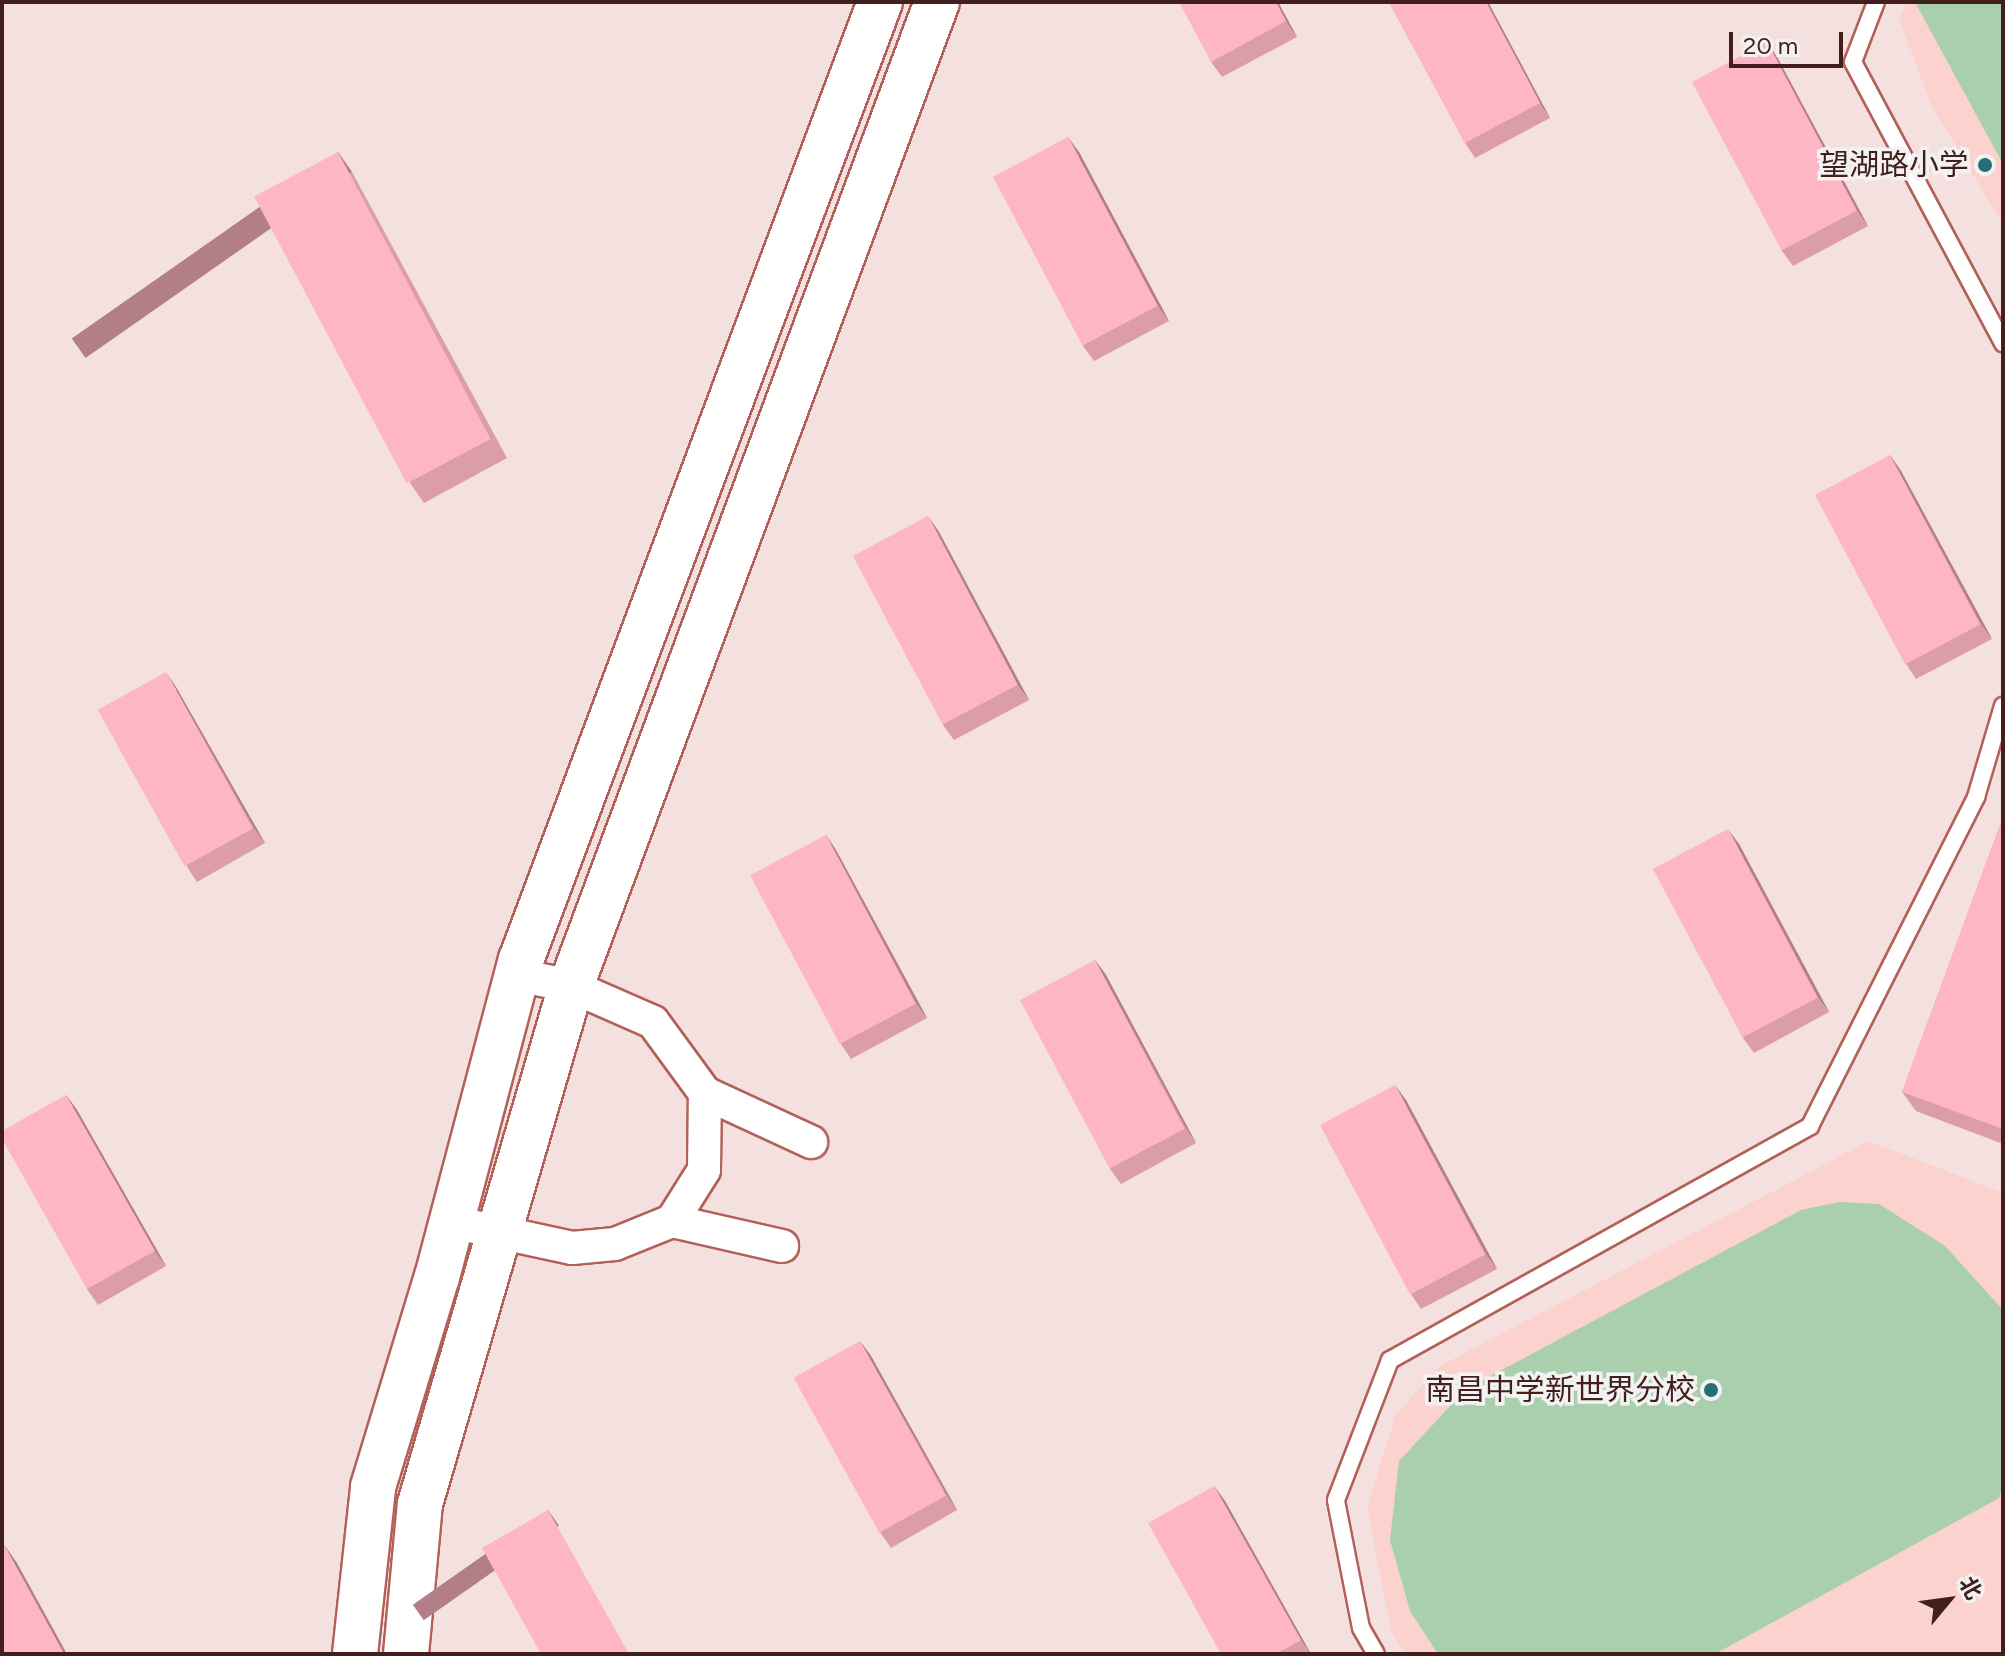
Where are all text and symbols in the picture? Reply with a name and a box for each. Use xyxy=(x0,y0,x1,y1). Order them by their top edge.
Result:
scale bar xyxy=(1733,16,1847,66)
text: 20 m xyxy=(1743,31,1798,60)
place label: 望湖路小学 xyxy=(1819,147,1969,183)
marker: 望湖路小学 xyxy=(1976,156,1994,174)
place label: 南昌中学新世界分校 xyxy=(1425,1372,1695,1408)
marker: 南昌中学新世界分校 xyxy=(1702,1381,1720,1399)
north arrow xyxy=(1909,1560,1989,1640)
text: 北 xyxy=(1953,1572,1988,1604)

